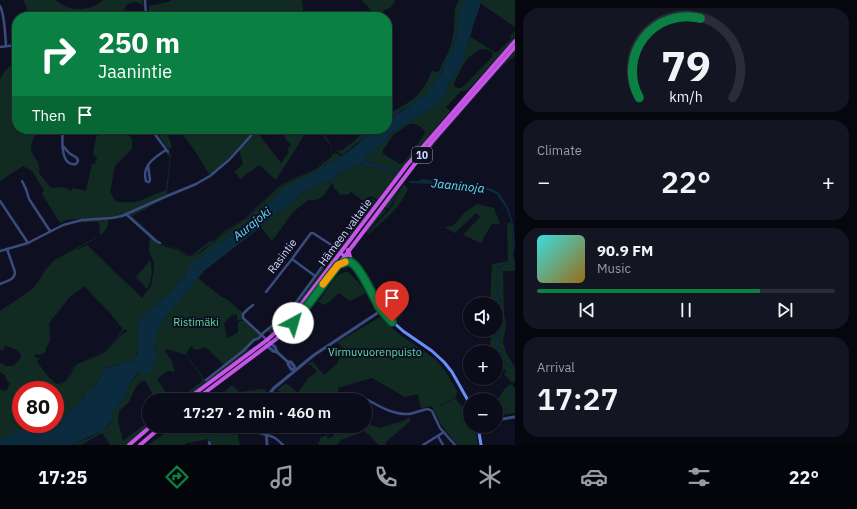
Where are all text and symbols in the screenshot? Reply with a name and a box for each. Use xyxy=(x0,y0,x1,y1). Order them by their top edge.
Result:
text: 250 m xyxy=(98,24,180,61)
icon: right xyxy=(32,28,84,80)
text: 79 xyxy=(661,38,711,92)
text: Jaanintie xyxy=(98,60,172,83)
text: km/h xyxy=(669,87,703,106)
icon: arrive xyxy=(74,104,96,126)
text: Then xyxy=(32,106,66,125)
text: Climate xyxy=(537,142,582,159)
road number: 10 xyxy=(412,147,432,163)
text: 22° xyxy=(661,162,711,201)
text: − xyxy=(537,167,550,196)
text: + xyxy=(822,167,835,196)
water label: Jaaninoja xyxy=(431,175,485,196)
street label: Hämeen valtatie xyxy=(315,196,375,268)
water label: Aurajoki xyxy=(229,203,274,244)
street label: Rasintie xyxy=(264,236,300,276)
text: 90.9 FM xyxy=(597,241,653,260)
text: Music xyxy=(597,260,631,277)
pin xyxy=(375,281,409,322)
icon: arrive xyxy=(381,287,403,309)
map controls xyxy=(463,297,503,433)
button: sound xyxy=(463,297,503,337)
icon: previous xyxy=(576,299,598,321)
icon: pause xyxy=(675,299,697,321)
icon: next xyxy=(774,299,796,321)
position arrow xyxy=(272,302,314,344)
park label: Ristimäki xyxy=(173,315,219,329)
park label: Virmuvuorenpuisto xyxy=(328,345,422,359)
button: + xyxy=(463,345,503,385)
text: Arrival xyxy=(537,359,575,376)
text: 17:27 xyxy=(537,379,619,418)
speed limit sign: 80 xyxy=(12,381,64,433)
button: − xyxy=(463,393,503,433)
text: 17:27 · 2 min · 460 m xyxy=(183,403,331,422)
icon: directions xyxy=(163,463,191,491)
icon: music xyxy=(268,463,296,491)
icon: phone xyxy=(372,463,400,491)
icon: climate xyxy=(476,463,504,491)
icon: car xyxy=(580,463,608,491)
icon: filters xyxy=(685,463,713,491)
text: 17:25 xyxy=(38,466,87,489)
text: 22° xyxy=(789,466,819,489)

